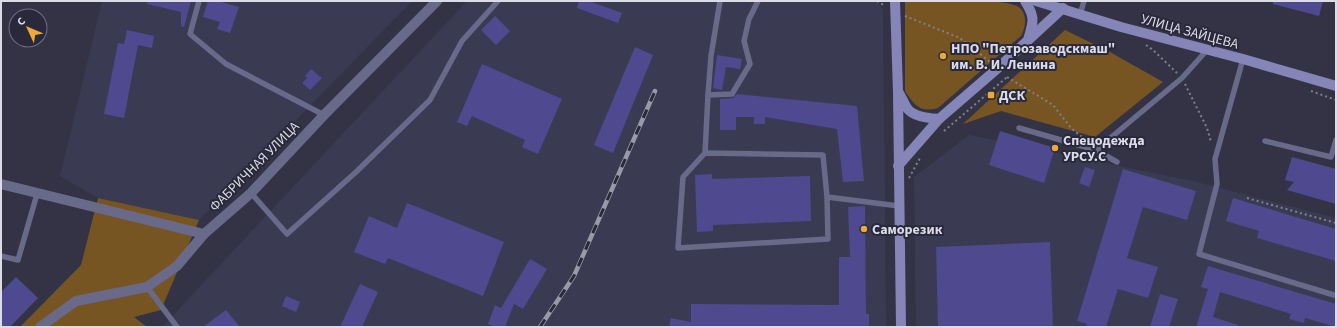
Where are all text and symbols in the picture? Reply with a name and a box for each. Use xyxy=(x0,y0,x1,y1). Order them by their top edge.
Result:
north arrow xyxy=(8,8,48,48)
street label: УЛИЦА ЗАЙЦЕВА xyxy=(1139,9,1241,55)
text: С xyxy=(14,13,29,29)
place label: НПО "Петрозаводскмаш" им. В. И. Ленина xyxy=(951,39,1115,75)
marker: НПО "Петрозаводскмаш" им. В. И. Ленина xyxy=(938,51,948,61)
place label: ДСК xyxy=(999,86,1025,106)
marker: ДСК xyxy=(986,90,996,100)
street label: ФАБРИЧНАЯ УЛИЦА xyxy=(205,117,304,216)
place label: Спецодежда УРСУ.С xyxy=(1063,131,1145,167)
marker: Спецодежда УРСУ.С xyxy=(1050,143,1060,153)
place label: Саморезик xyxy=(872,220,943,240)
marker: Саморезик xyxy=(859,224,869,234)

